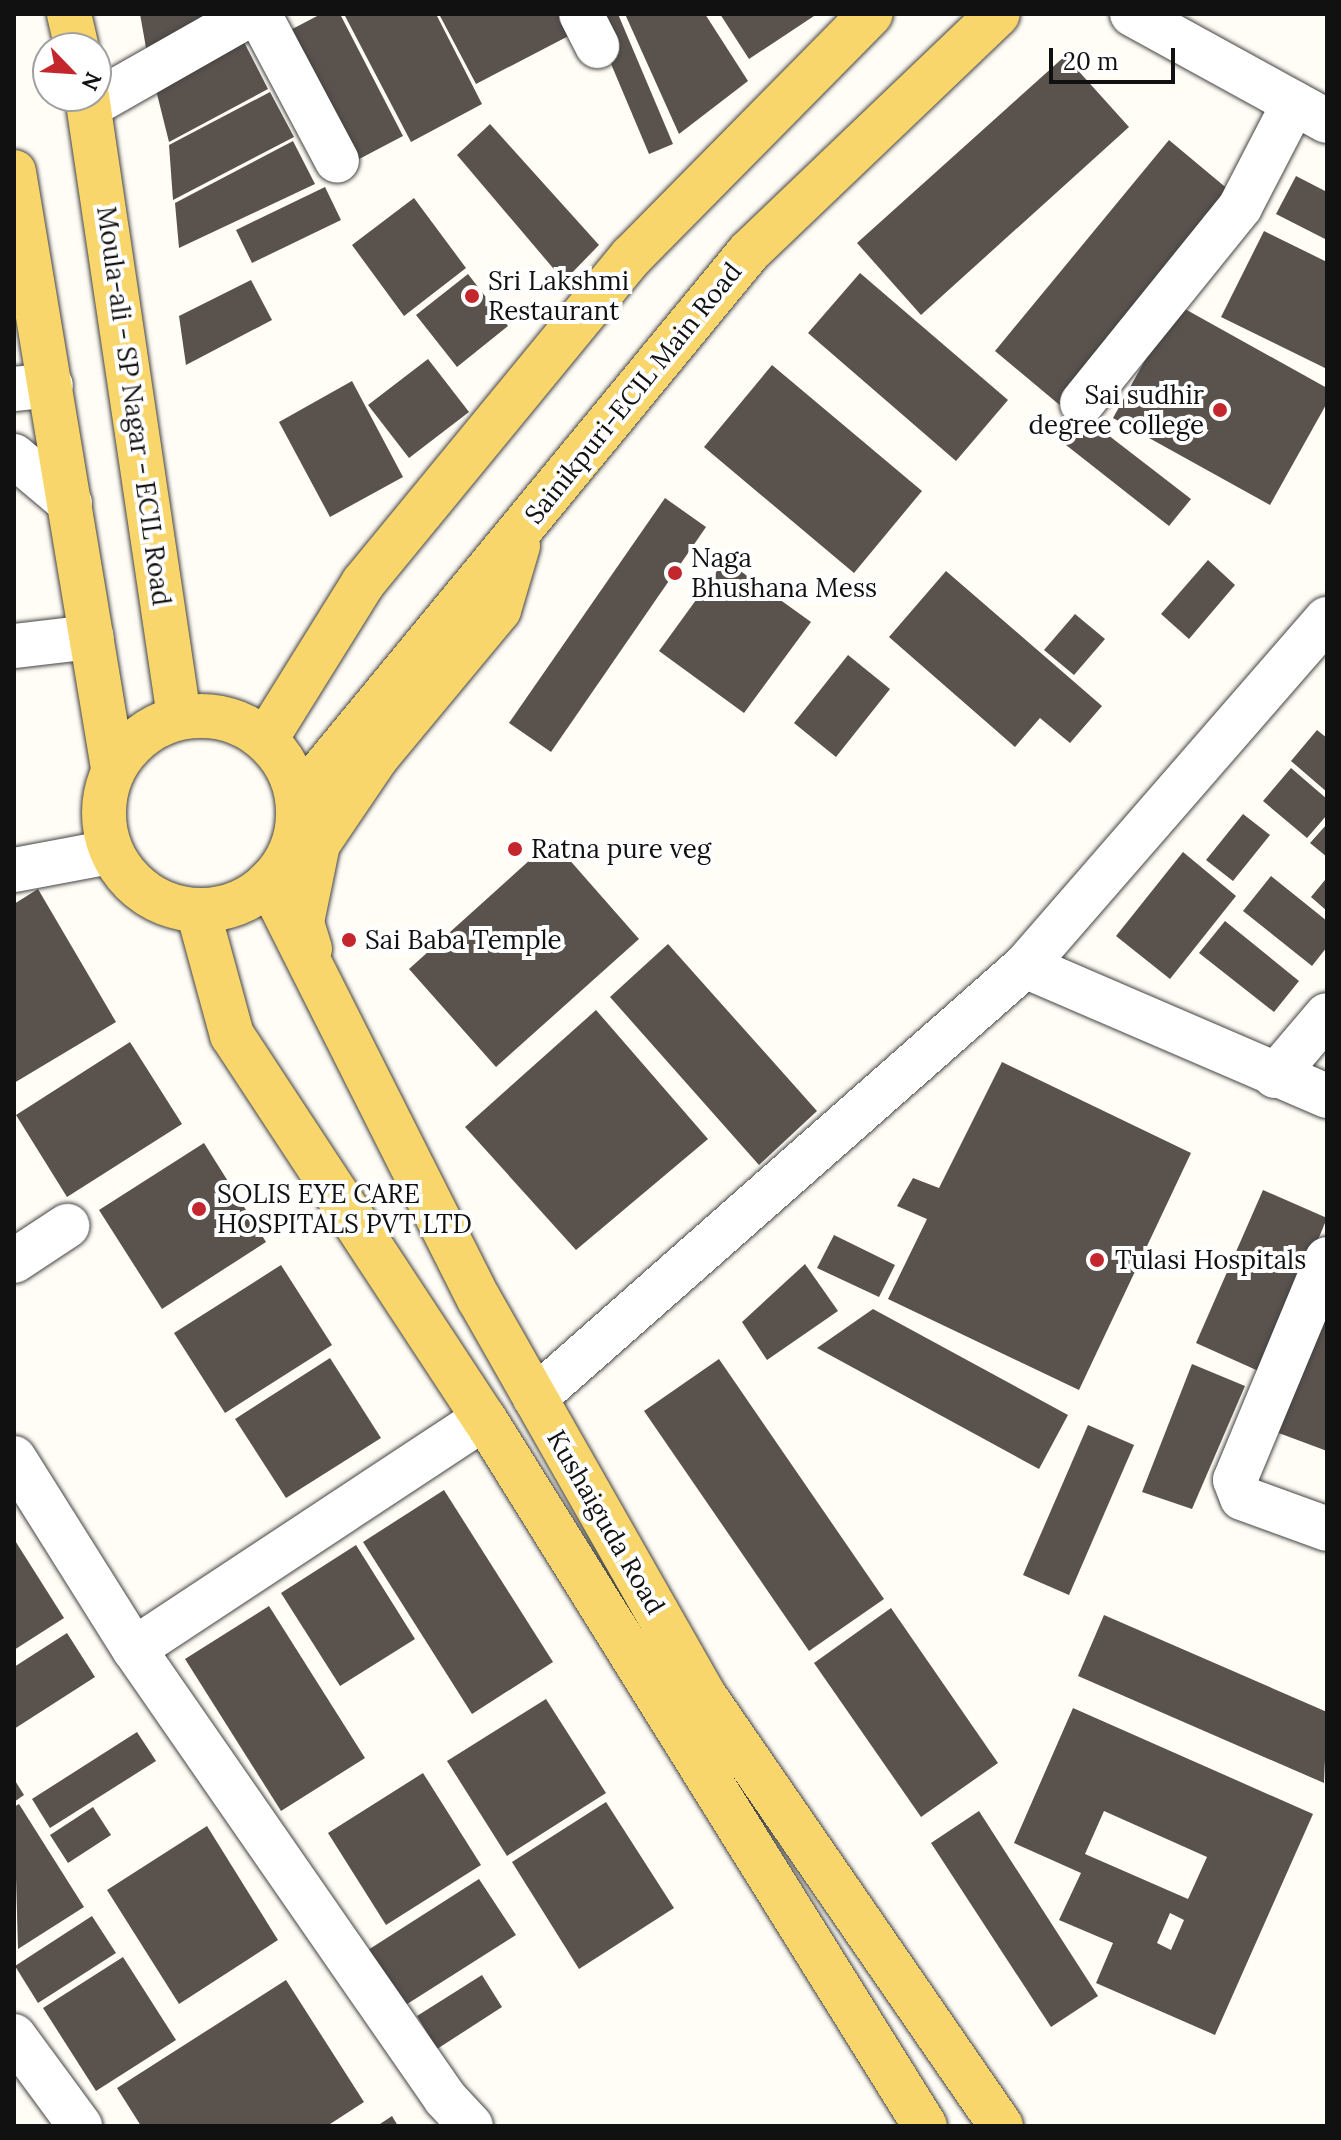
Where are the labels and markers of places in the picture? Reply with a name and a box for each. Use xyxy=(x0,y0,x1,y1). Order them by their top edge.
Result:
place label: Sri Lakshmi Restaurant xyxy=(488,265,629,326)
marker: Sri Lakshmi Restaurant xyxy=(463,287,481,305)
place label: Sai sudhir degree college xyxy=(1029,379,1204,440)
marker: Sai sudhir degree college xyxy=(1211,401,1229,419)
place label: Naga Bhushana Mess xyxy=(691,542,877,604)
marker: Naga Bhushana Mess xyxy=(666,564,684,582)
place label: Ratna pure veg xyxy=(531,833,711,865)
marker: Ratna pure veg xyxy=(506,840,524,858)
place label: Sai Baba Temple xyxy=(365,924,562,956)
marker: Sai Baba Temple xyxy=(340,931,358,949)
place label: SOLIS EYE CARE HOSPITALS PVT LTD xyxy=(217,1178,472,1240)
marker: SOLIS EYE CARE HOSPITALS PVT LTD xyxy=(188,1198,210,1220)
place label: Tulasi Hospitals xyxy=(1115,1244,1306,1276)
marker: Tulasi Hospitals xyxy=(1086,1249,1108,1271)

